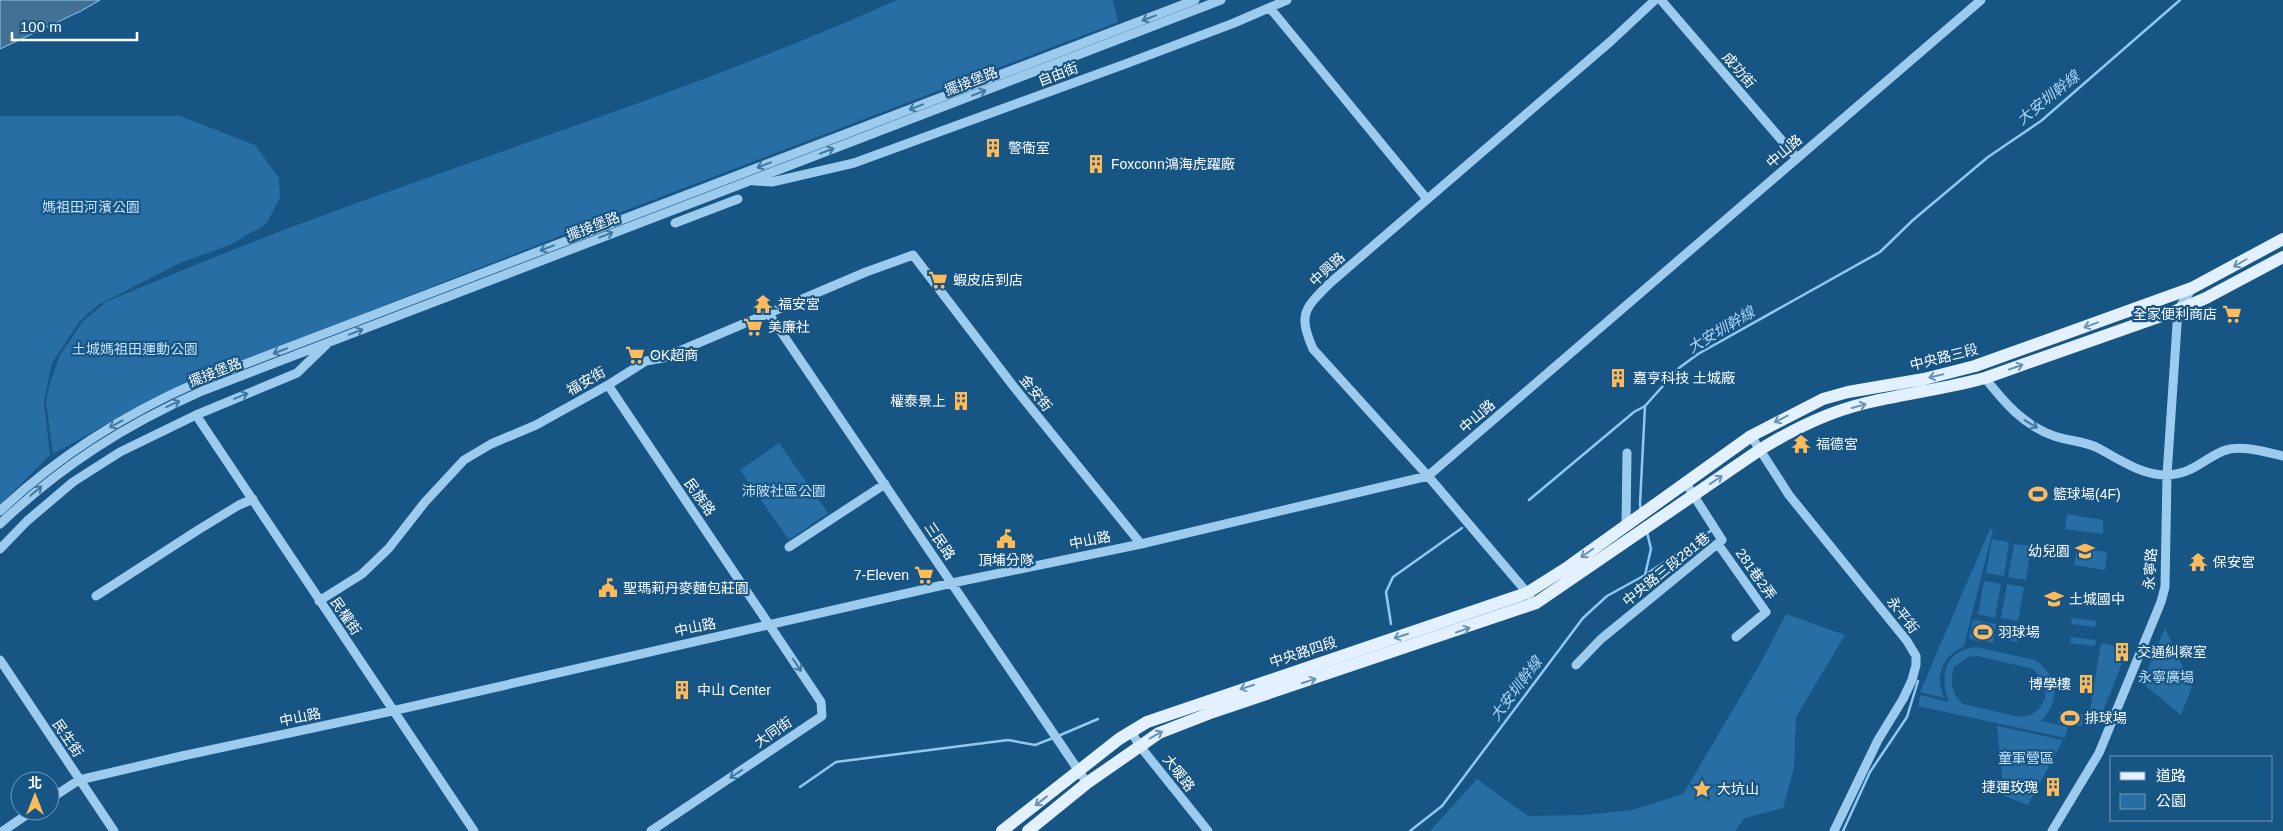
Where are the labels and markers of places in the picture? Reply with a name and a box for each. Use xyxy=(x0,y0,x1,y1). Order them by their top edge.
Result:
building icon: 警衛室 xyxy=(982,137,1004,159)
place label: 警衛室 xyxy=(1008,140,1050,156)
building icon: Foxconn鴻海虎躍廠 xyxy=(1085,153,1107,175)
place label: Foxconn鴻海虎躍廠 xyxy=(1111,156,1235,172)
supermarket icon: 蝦皮店到店 xyxy=(927,269,949,291)
place label: 蝦皮店到店 xyxy=(953,272,1023,288)
temple icon: 福安宮 xyxy=(752,293,774,315)
place label: 福安宮 xyxy=(778,296,820,312)
supermarket icon: 全家便利商店 xyxy=(2221,303,2243,325)
place label: 全家便利商店 xyxy=(2133,306,2217,322)
supermarket icon: 美廉社 xyxy=(742,316,764,338)
place label: 美廉社 xyxy=(768,319,810,335)
supermarket icon: OK超商 xyxy=(624,344,646,366)
place label: OK超商 xyxy=(650,347,698,363)
building icon: 嘉亨科技 土城廠 xyxy=(1607,367,1629,389)
place label: 嘉亨科技 土城廠 xyxy=(1633,370,1735,386)
building icon: 權泰景上 xyxy=(950,390,972,412)
place label: 權泰景上 xyxy=(890,393,946,409)
temple icon: 福德宮 xyxy=(1790,433,1812,455)
place label: 福德宮 xyxy=(1816,436,1858,452)
sports icon: 籃球場(4F) xyxy=(2027,483,2049,505)
place label: 籃球場(4F) xyxy=(2053,486,2121,502)
public building icon: 頂埔分隊 xyxy=(995,528,1017,550)
school or university icon: 幼兒園 xyxy=(2074,540,2096,562)
place label: 幼兒園 xyxy=(2028,543,2070,559)
temple icon: 保安宮 xyxy=(2187,551,2209,573)
place label: 頂埔分隊 xyxy=(978,552,1034,568)
place label: 保安宮 xyxy=(2213,554,2255,570)
supermarket icon: 7-Eleven xyxy=(913,564,935,586)
place label: 7-Eleven xyxy=(854,567,909,583)
public building icon: 聖瑪莉丹麥麵包莊園 xyxy=(597,577,619,599)
place label: 聖瑪莉丹麥麵包莊園 xyxy=(623,580,749,596)
school or university icon: 土城國中 xyxy=(2043,588,2065,610)
place label: 土城國中 xyxy=(2069,591,2125,607)
sports icon: 羽球場 xyxy=(1972,621,1994,643)
place label: 羽球場 xyxy=(1998,624,2040,640)
building icon: 交通糾察室 xyxy=(2111,641,2133,663)
place label: 交通糾察室 xyxy=(2137,644,2207,660)
building icon: 博學樓 xyxy=(2075,673,2097,695)
place label: 博學樓 xyxy=(2029,676,2071,692)
building icon: 中山 Center xyxy=(671,679,693,701)
place label: 中山 Center xyxy=(697,682,771,698)
sports icon: 排球場 xyxy=(2059,707,2081,729)
place label: 排球場 xyxy=(2085,710,2127,726)
building icon: 捷運玫瑰 xyxy=(2042,776,2064,798)
place icon: 大坑山 xyxy=(1691,778,1713,800)
place label: 捷運玫瑰 xyxy=(1982,779,2038,795)
place label: 大坑山 xyxy=(1717,781,1759,797)

